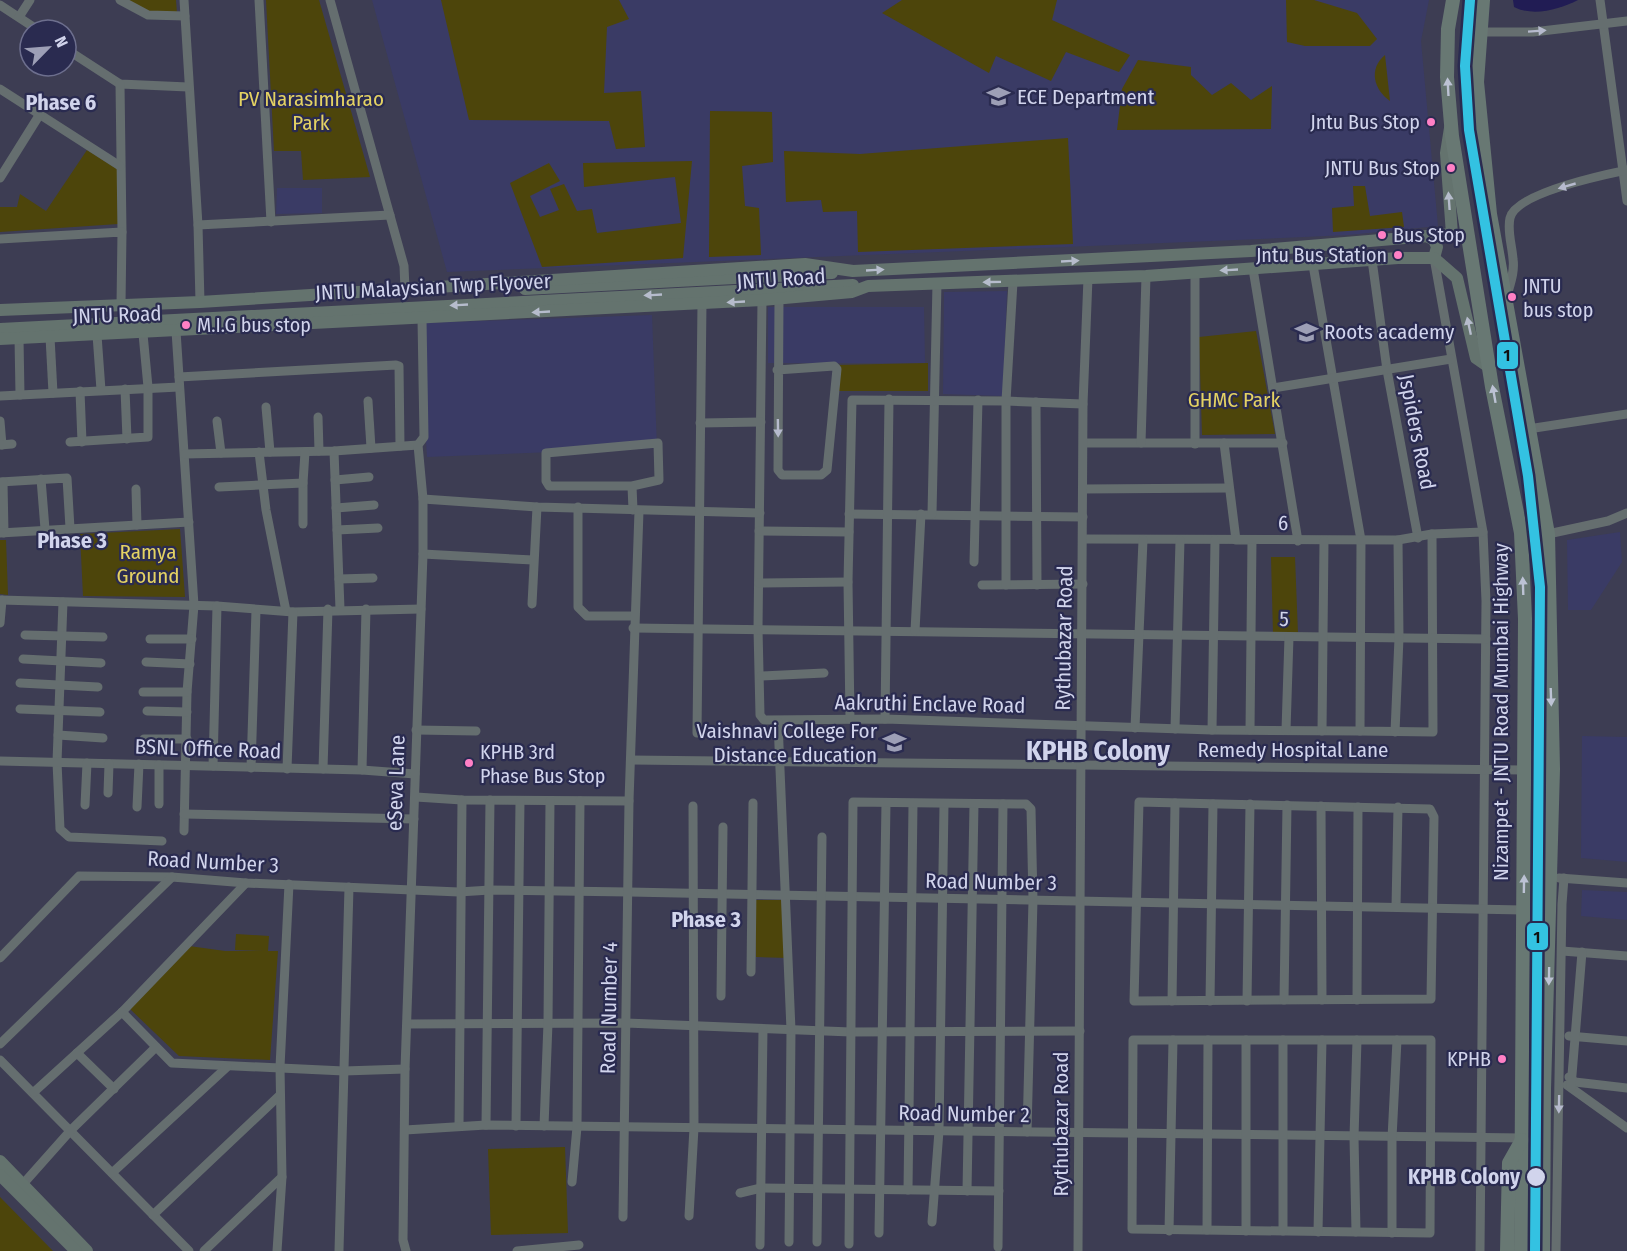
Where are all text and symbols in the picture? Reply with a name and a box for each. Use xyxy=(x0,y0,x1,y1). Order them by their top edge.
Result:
north arrow xyxy=(18,18,78,78)
one-way arrow xyxy=(1528,27,1547,36)
text: N xyxy=(51,34,72,50)
one-way arrow xyxy=(1443,78,1452,97)
school or university icon: ECE Department xyxy=(986,84,1012,110)
place label: ECE Department xyxy=(1017,84,1155,110)
park label: PV Narasimharao Park xyxy=(238,86,384,136)
district label: Phase 6 xyxy=(26,89,96,116)
place label: Jntu Bus Stop xyxy=(1310,110,1420,134)
marker: Jntu Bus Stop xyxy=(1425,116,1437,128)
place label: JNTU Bus Stop xyxy=(1325,156,1440,180)
marker: JNTU Bus Stop xyxy=(1445,162,1457,174)
one-way arrow xyxy=(1558,182,1576,191)
one-way arrow xyxy=(1444,191,1454,210)
place label: Bus Stop xyxy=(1393,223,1465,247)
marker: Bus Stop xyxy=(1376,229,1388,241)
place label: Jntu Bus Station xyxy=(1256,243,1387,267)
marker: Jntu Bus Station xyxy=(1392,249,1404,261)
one-way arrow xyxy=(1061,256,1080,265)
street label: JNTU Road xyxy=(736,263,826,295)
one-way arrow xyxy=(1219,265,1238,274)
one-way arrow xyxy=(866,266,885,275)
street label: JNTU Malaysian Twp Flyover xyxy=(314,268,552,306)
place label: JNTU bus stop xyxy=(1523,274,1593,322)
one-way arrow xyxy=(983,277,1002,287)
one-way arrow xyxy=(644,290,663,300)
marker: JNTU bus stop xyxy=(1506,291,1518,303)
one-way arrow xyxy=(726,297,745,306)
street label: JNTU Road xyxy=(72,300,162,330)
one-way arrow xyxy=(449,301,468,310)
one-way arrow xyxy=(532,308,551,317)
place label: M.I.G bus stop xyxy=(197,313,311,337)
one-way arrow xyxy=(1464,316,1473,335)
marker: M.I.G bus stop xyxy=(180,319,192,331)
school or university icon: Roots academy xyxy=(1293,319,1319,345)
place label: Roots academy xyxy=(1324,319,1455,345)
line badge: 1 xyxy=(1496,341,1519,370)
text: 1 xyxy=(1504,346,1510,365)
street label: Jspiders Road xyxy=(1393,372,1441,492)
one-way arrow xyxy=(1489,384,1498,403)
park label: GHMC Park xyxy=(1188,387,1280,413)
one-way arrow xyxy=(773,419,782,438)
street label: 6 xyxy=(1278,510,1288,536)
district label: Phase 3 xyxy=(37,527,107,554)
park label: Ramya Ground xyxy=(116,539,180,589)
street label: Nizampet - JNTU Road Mumbai Highway xyxy=(1488,542,1514,881)
street label: Rythubazar Road xyxy=(1050,565,1078,711)
one-way arrow xyxy=(1519,576,1528,595)
street label: 5 xyxy=(1279,606,1289,632)
one-way arrow xyxy=(1546,688,1556,707)
street label: Aakruthi Enclave Road xyxy=(834,689,1026,719)
place label: Vaishnavi College For Distance Education xyxy=(697,718,878,768)
school or university icon: Vaishnavi College For Distance Education xyxy=(882,730,908,756)
street label: BSNL Office Road xyxy=(134,733,282,765)
street label: eSeva Lane xyxy=(381,734,411,832)
district label: KPHB Colony xyxy=(1026,735,1170,767)
street label: Remedy Hospital Lane xyxy=(1198,737,1388,763)
place label: KPHB 3rd Phase Bus Stop xyxy=(480,740,605,788)
marker: KPHB 3rd Phase Bus Stop xyxy=(463,757,475,769)
street label: Road Number 3 xyxy=(147,846,279,878)
street label: Road Number 3 xyxy=(925,868,1057,896)
one-way arrow xyxy=(1519,874,1529,893)
district label: Phase 3 xyxy=(671,906,741,933)
line badge: 1 xyxy=(1526,922,1549,951)
text: 1 xyxy=(1534,928,1540,947)
street label: Road Number 4 xyxy=(595,942,623,1074)
one-way arrow xyxy=(1544,967,1554,986)
place label: KPHB xyxy=(1447,1047,1491,1071)
street label: Rythubazar Road xyxy=(1048,1051,1074,1197)
marker: KPHB xyxy=(1496,1053,1508,1065)
one-way arrow xyxy=(1555,1094,1564,1113)
street label: Road Number 2 xyxy=(898,1100,1030,1128)
place label: KPHB Colony xyxy=(1408,1164,1521,1190)
marker: KPHB Colony xyxy=(1525,1166,1547,1188)

